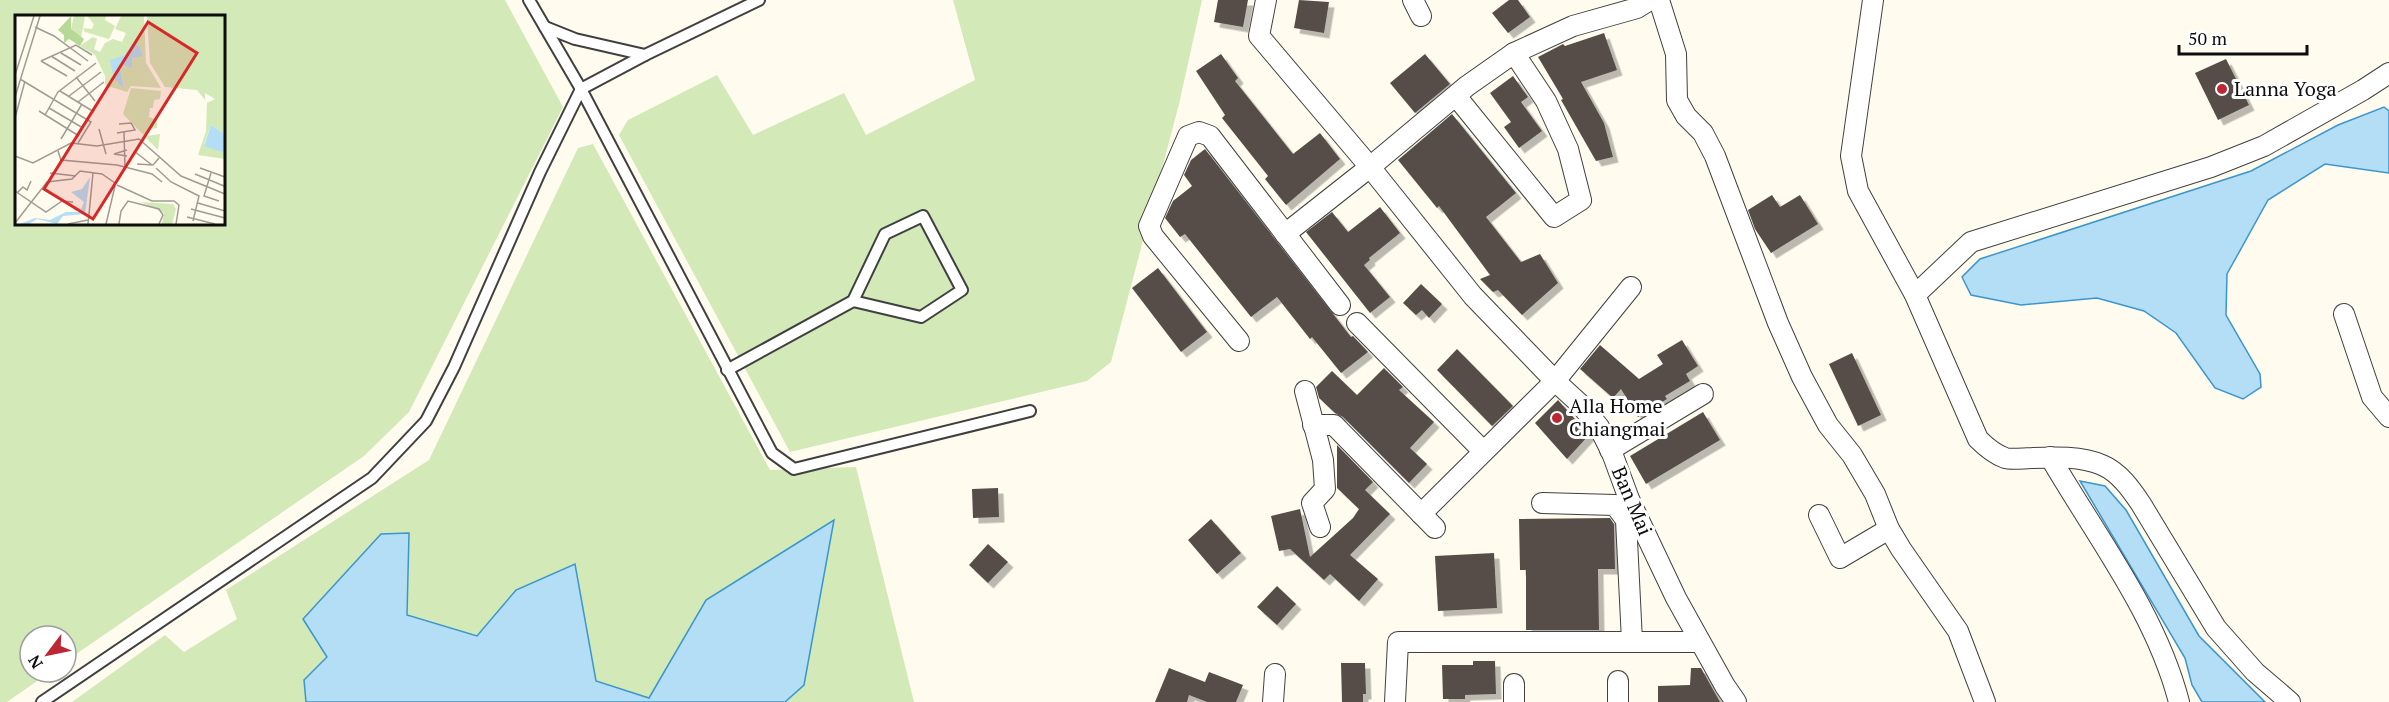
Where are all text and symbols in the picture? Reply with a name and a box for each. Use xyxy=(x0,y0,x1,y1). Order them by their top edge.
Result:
inset map xyxy=(15,15,225,225)
scale bar xyxy=(2179,18,2306,56)
text: 50 m xyxy=(2188,26,2228,50)
place label: Lanna Yoga xyxy=(2234,75,2337,102)
marker: Lanna Yoga xyxy=(2215,82,2229,96)
place label: Alla Home Chiangmai xyxy=(1569,392,1666,442)
marker: Alla Home Chiangmai xyxy=(1550,411,1564,425)
street label: Ban Mai xyxy=(1606,462,1659,539)
north arrow xyxy=(18,624,78,684)
text: N xyxy=(23,651,48,673)

